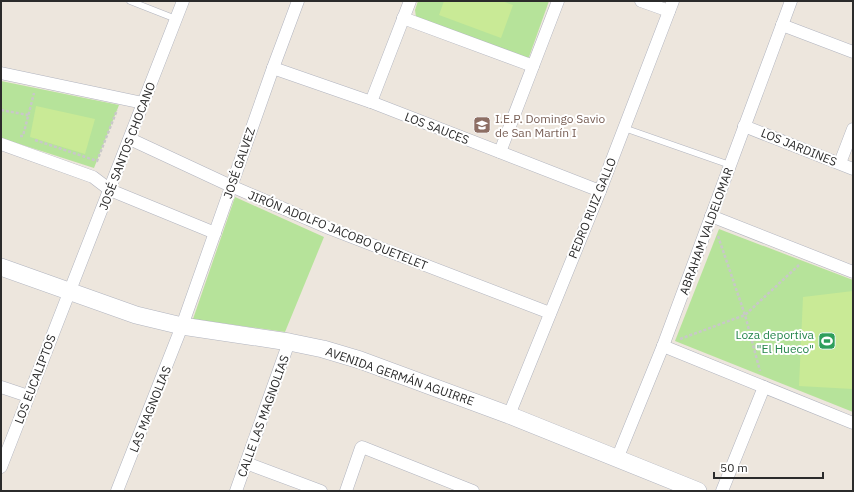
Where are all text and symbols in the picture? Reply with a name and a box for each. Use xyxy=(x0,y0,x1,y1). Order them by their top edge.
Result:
street label: JOSÉ SANTOS CHOCANO xyxy=(96,80,158,212)
street label: LOS SAUCES xyxy=(403,109,471,147)
place label: I.E.P. Domingo Savio de San Martín I xyxy=(495,111,606,140)
school or university icon: I.E.P. Domingo Savio de San Martín I xyxy=(472,115,492,135)
street label: LOS JARDINES xyxy=(759,125,839,169)
street label: JOSÉ GALVEZ xyxy=(220,126,258,200)
street label: PEDRO RUIZ GALLO xyxy=(565,155,619,261)
street label: ABRAHAM VALDELOMAR xyxy=(676,165,736,297)
street label: JIRÓN ADOLFO JACOBO QUETELET xyxy=(246,187,430,273)
place label: Loza deportiva "El Hueco" xyxy=(736,327,815,356)
sports icon: Loza deportiva "El Hueco" xyxy=(817,331,837,351)
street label: LOS EUCALIPTOS xyxy=(11,332,59,426)
street label: AVENIDA GERMÁN AGUIRRE xyxy=(324,343,476,409)
street label: CALLE LAS MAGNOLIAS xyxy=(234,353,292,479)
street label: LAS MAGNOLIAS xyxy=(126,364,174,454)
scale bar xyxy=(714,454,823,480)
text: 50 m xyxy=(720,460,748,475)

